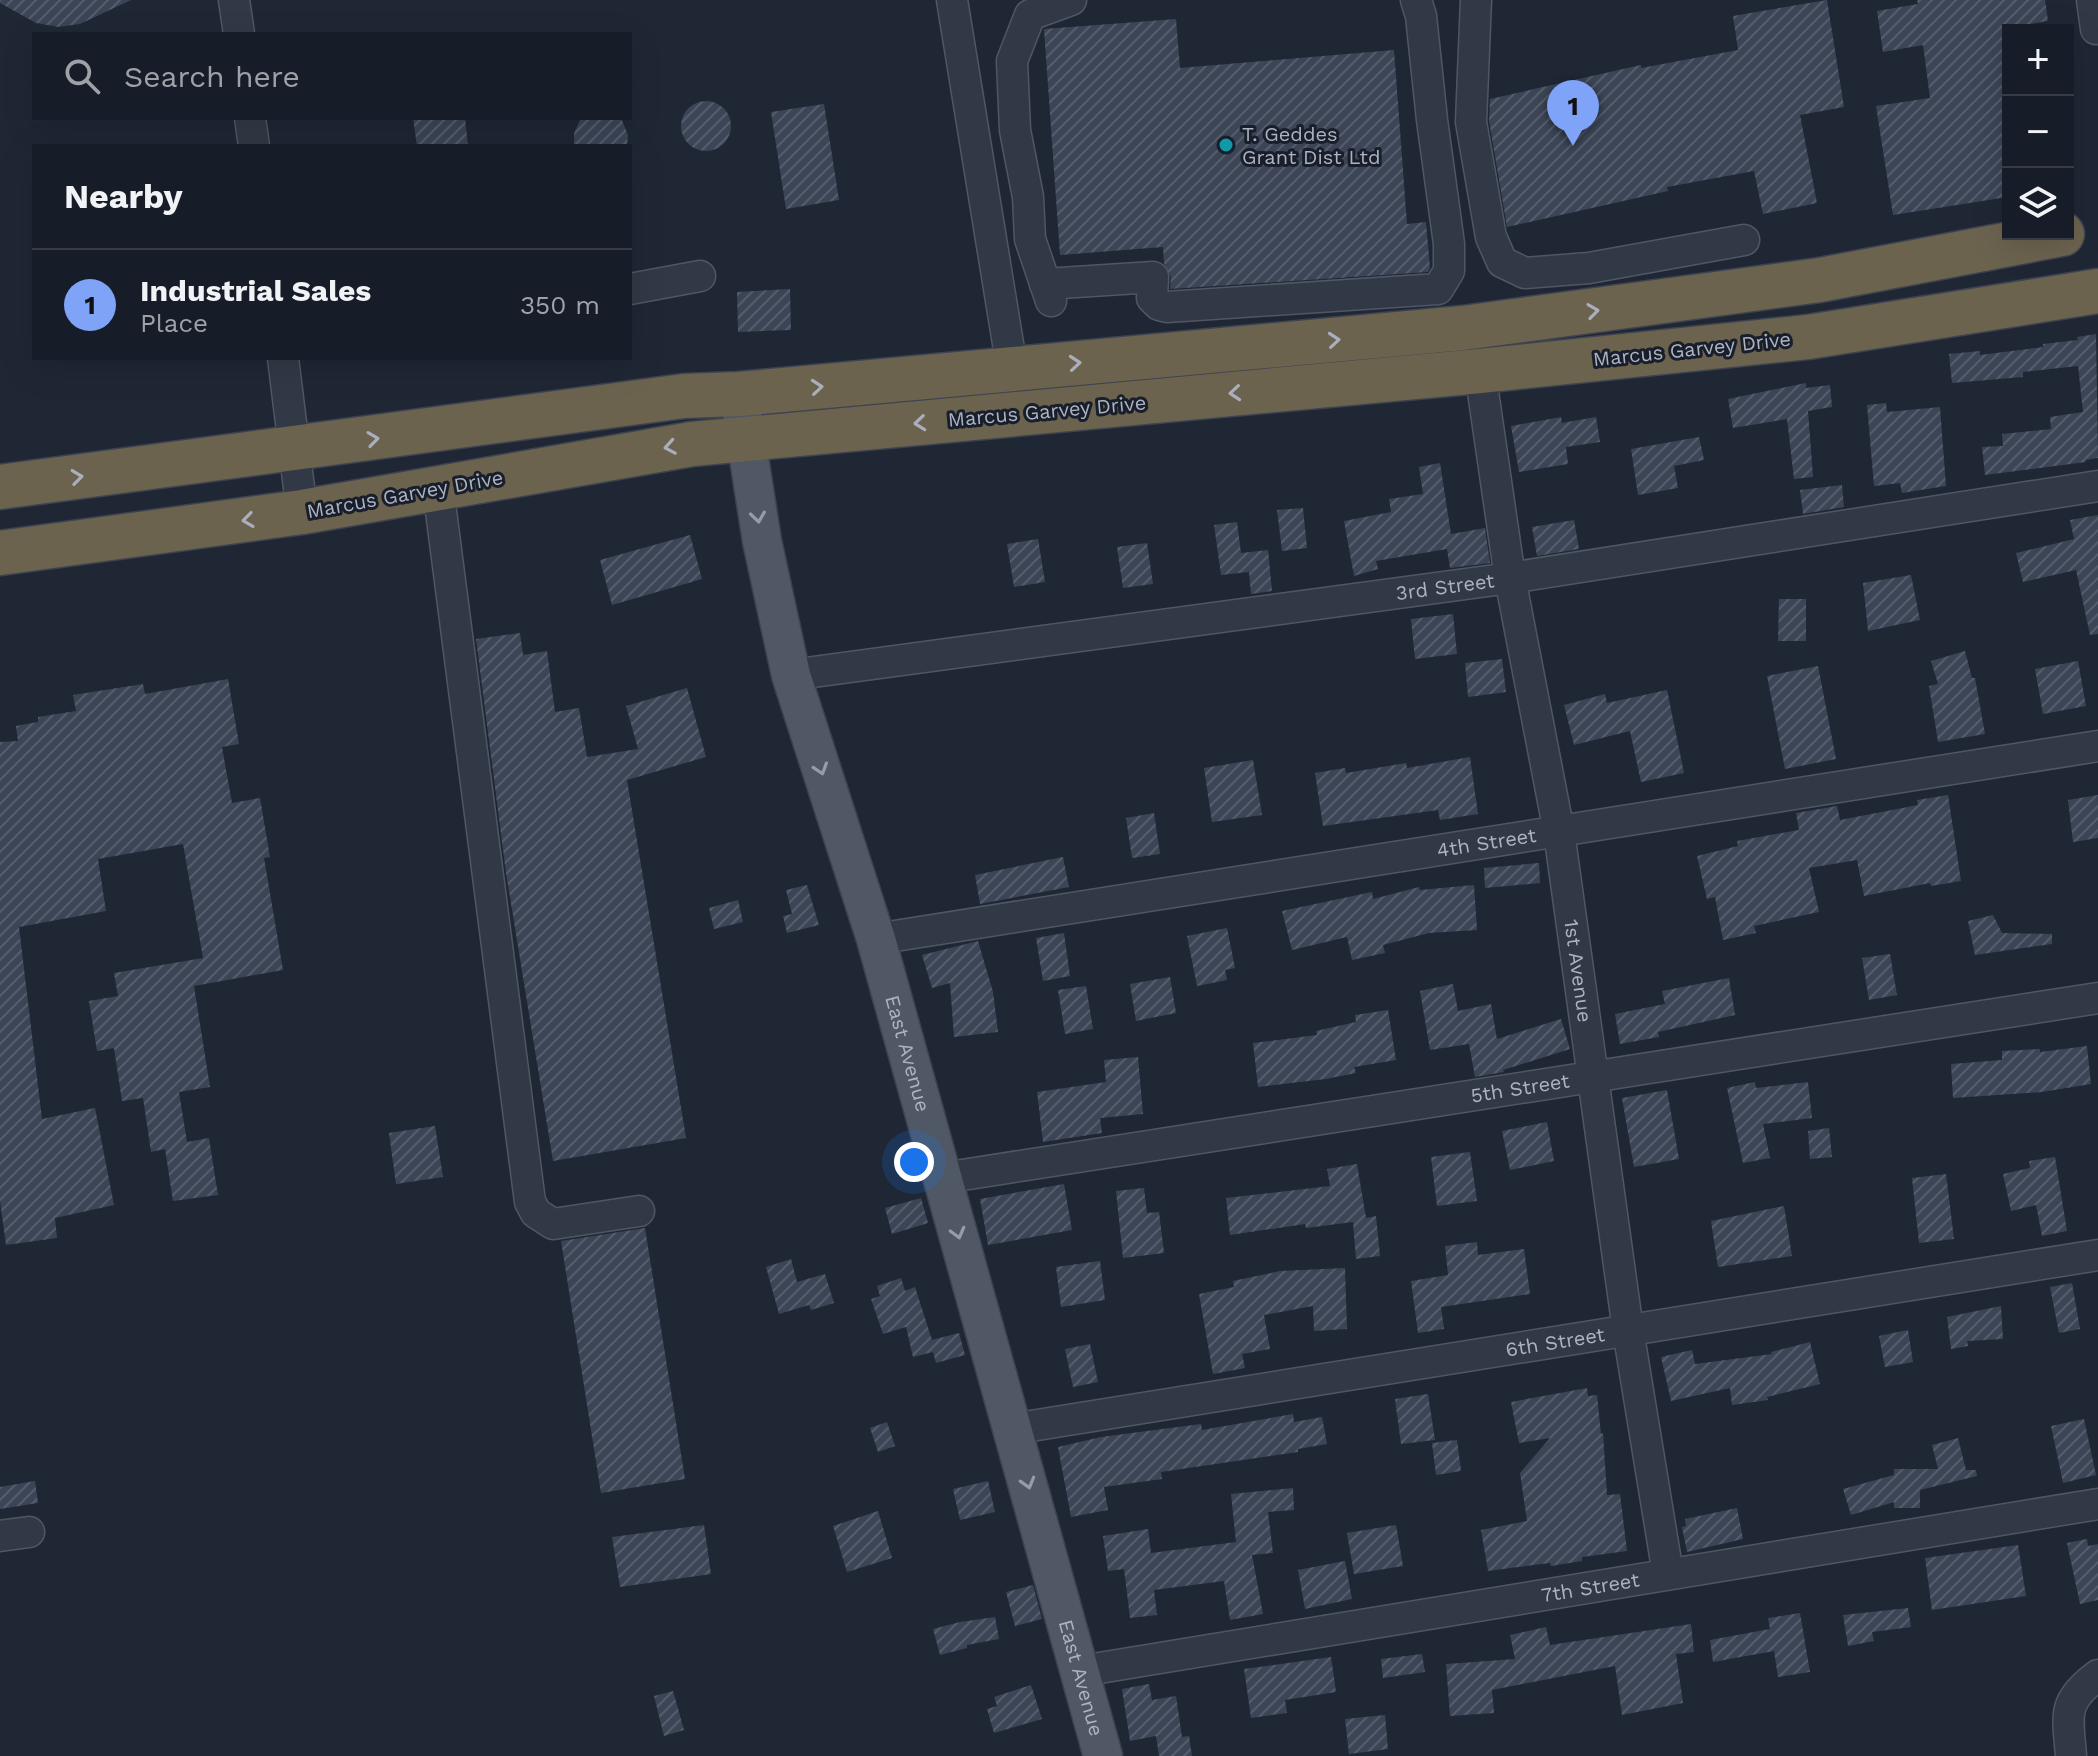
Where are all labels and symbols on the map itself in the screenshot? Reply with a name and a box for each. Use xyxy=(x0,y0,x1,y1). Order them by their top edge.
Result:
pin: 1 xyxy=(1547,80,1599,146)
place label: T. Geddes Grant Dist Ltd xyxy=(1242,122,1381,169)
marker: T. Geddes Grant Dist Ltd xyxy=(1217,136,1235,154)
one-way arrow xyxy=(1586,303,1600,320)
street label: Marcus Garvey Drive xyxy=(1592,327,1792,371)
one-way arrow xyxy=(1328,332,1341,349)
one-way arrow xyxy=(1069,355,1082,372)
one-way arrow xyxy=(810,379,823,396)
one-way arrow xyxy=(1228,385,1241,402)
street label: Marcus Garvey Drive xyxy=(947,390,1147,432)
one-way arrow xyxy=(913,414,926,431)
one-way arrow xyxy=(367,430,380,447)
one-way arrow xyxy=(663,438,676,455)
street label: Marcus Garvey Drive xyxy=(305,465,505,523)
one-way arrow xyxy=(71,469,84,486)
one-way arrow xyxy=(749,510,766,524)
one-way arrow xyxy=(241,511,255,528)
street label: 3rd Street xyxy=(1394,568,1496,605)
one-way arrow xyxy=(812,761,828,775)
street label: 4th Street xyxy=(1435,823,1538,862)
street label: 1st Avenue xyxy=(1559,918,1597,1024)
street label: East Avenue xyxy=(880,992,935,1114)
street label: 5th Street xyxy=(1469,1068,1572,1108)
your location xyxy=(894,1142,934,1182)
one-way arrow xyxy=(949,1225,965,1239)
street label: 6th Street xyxy=(1504,1322,1607,1362)
one-way arrow xyxy=(1018,1476,1035,1490)
street label: 7th Street xyxy=(1539,1567,1642,1607)
street label: East Avenue xyxy=(1054,1617,1109,1739)

